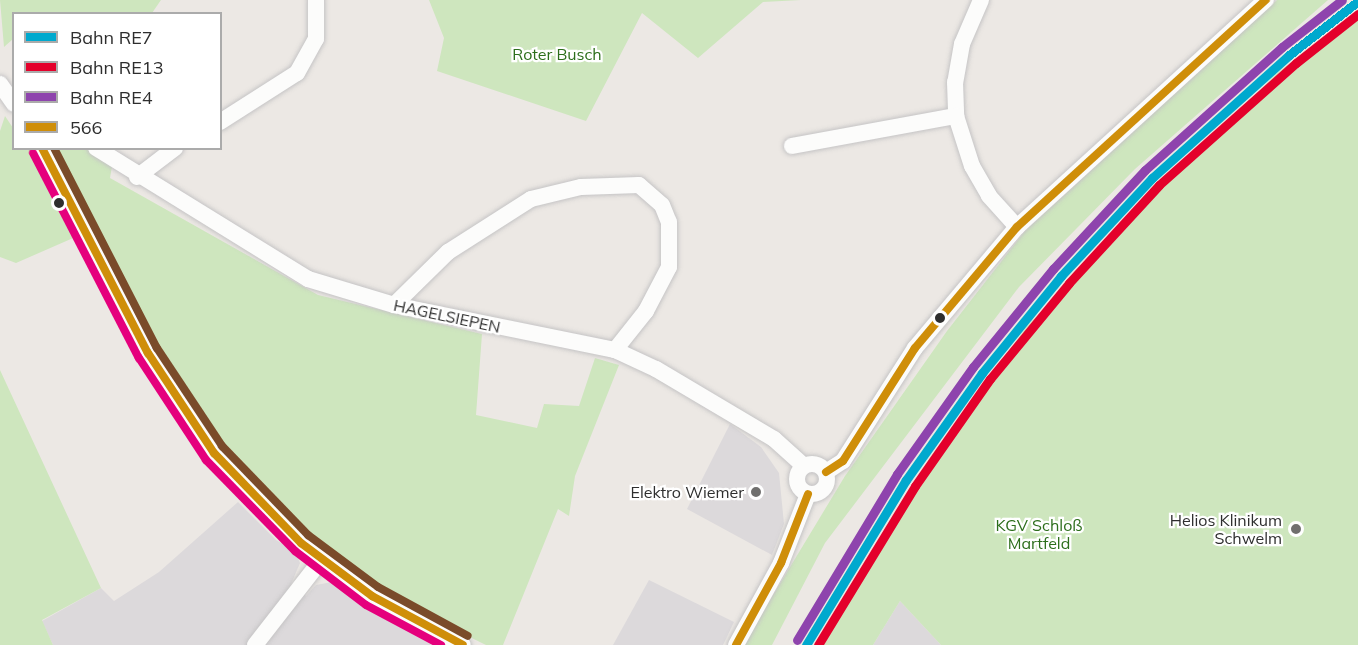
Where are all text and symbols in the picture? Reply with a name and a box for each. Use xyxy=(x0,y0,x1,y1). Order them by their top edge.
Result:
legend xyxy=(12,12,222,150)
text: Bahn RE7 xyxy=(70,26,153,49)
park label: Roter Busch xyxy=(512,44,602,64)
text: Bahn RE13 xyxy=(70,56,163,79)
text: Bahn RE4 xyxy=(70,86,153,109)
text: 566 xyxy=(70,116,102,139)
unlabelled marker xyxy=(53,197,65,209)
street label: HAGELSIEPEN xyxy=(392,295,502,337)
unlabelled marker xyxy=(934,312,946,324)
place label: Elektro Wiemer xyxy=(631,482,744,502)
marker: Elektro Wiemer xyxy=(749,485,763,499)
place label: Helios Klinikum Schwelm xyxy=(1170,510,1282,548)
park label: KGV Schloß Martfeld xyxy=(996,515,1082,553)
marker: Helios Klinikum Schwelm xyxy=(1287,520,1305,538)

